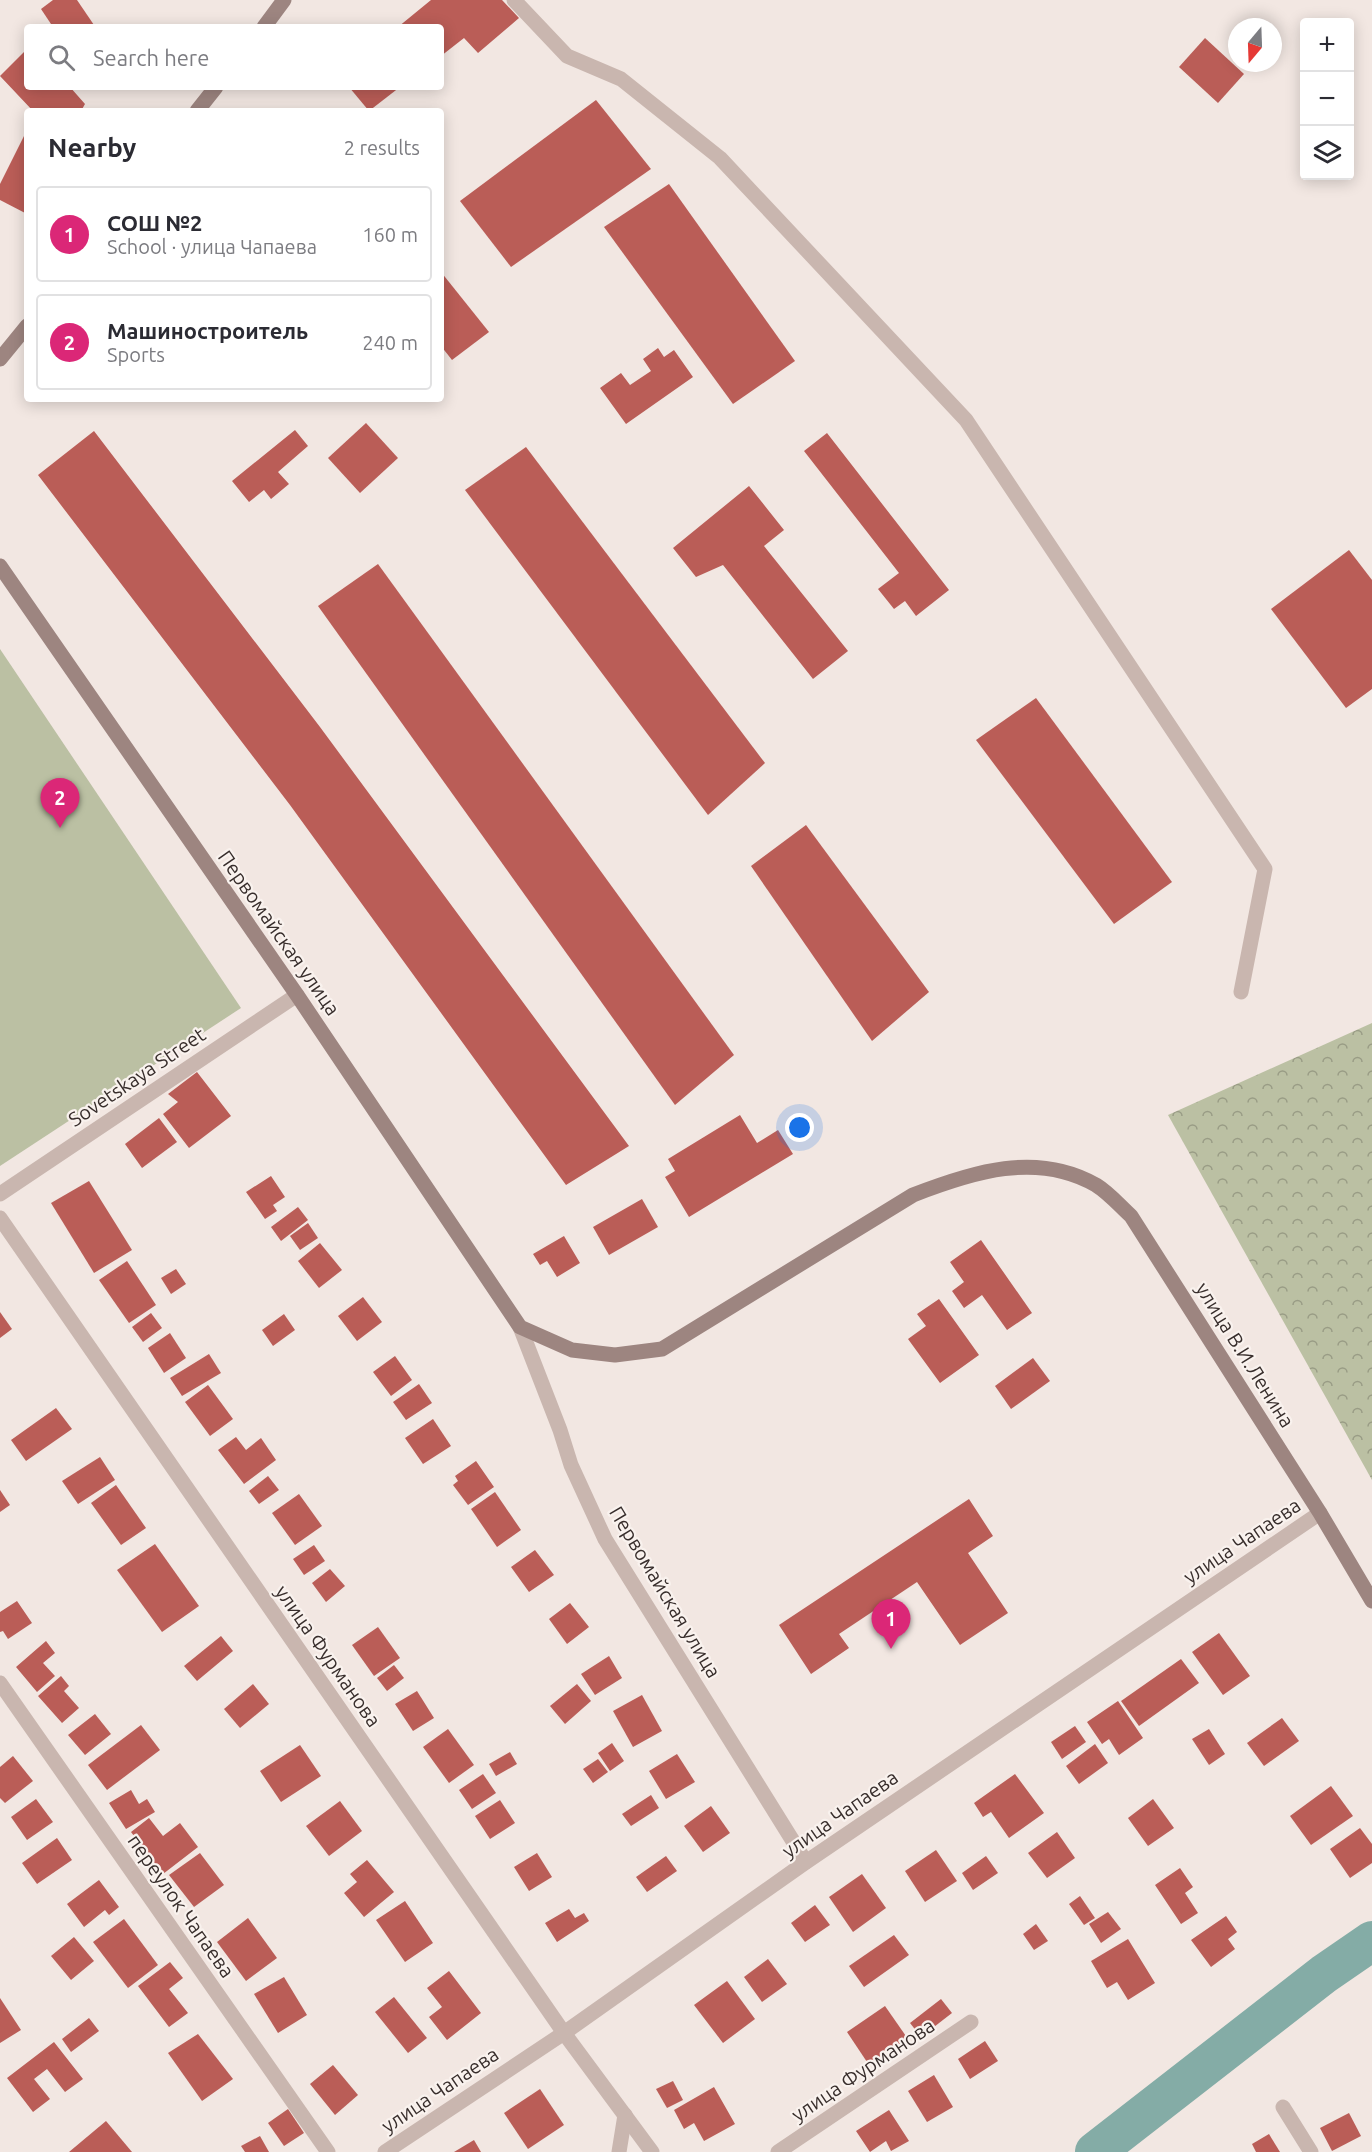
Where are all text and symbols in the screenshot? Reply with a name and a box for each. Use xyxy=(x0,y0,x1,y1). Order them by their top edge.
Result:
north arrow xyxy=(1228,18,1282,72)
map controls xyxy=(1300,18,1354,180)
button: + xyxy=(1300,18,1354,72)
search box xyxy=(24,24,444,90)
icon: search xyxy=(45,41,78,74)
text: Search here xyxy=(93,45,209,70)
button: − xyxy=(1300,72,1354,126)
button: layers xyxy=(1300,126,1354,180)
text: Nearby xyxy=(48,133,136,162)
text: 2 results xyxy=(344,136,420,159)
text: СОШ №2 xyxy=(107,210,202,235)
text: 1 xyxy=(64,223,75,246)
text: 160 m xyxy=(362,223,418,246)
text: School · улица Чапаева xyxy=(107,235,317,258)
text: Машиностроитель xyxy=(107,318,308,343)
text: 2 xyxy=(64,331,75,354)
text: 240 m xyxy=(362,331,418,354)
text: Sports xyxy=(107,343,165,366)
pin: 2 xyxy=(40,778,80,828)
street label: Первомайская улица xyxy=(214,846,345,1020)
street label: Sovetskaya Street xyxy=(64,1022,210,1131)
your location xyxy=(785,1113,814,1142)
street label: улица В.И.Ленина xyxy=(1192,1278,1299,1431)
street label: улица Чапаева xyxy=(1179,1493,1305,1588)
street label: Первомайская улица xyxy=(605,1502,726,1682)
street label: улица Фурманова xyxy=(271,1581,386,1731)
pin: 1 xyxy=(872,1600,910,1649)
street label: улица Чапаева xyxy=(777,1765,902,1862)
street label: переулок Чапаева xyxy=(123,1830,239,1982)
street label: улица Фурманова xyxy=(787,2013,939,2126)
street label: улица Чапаева xyxy=(377,2042,503,2137)

